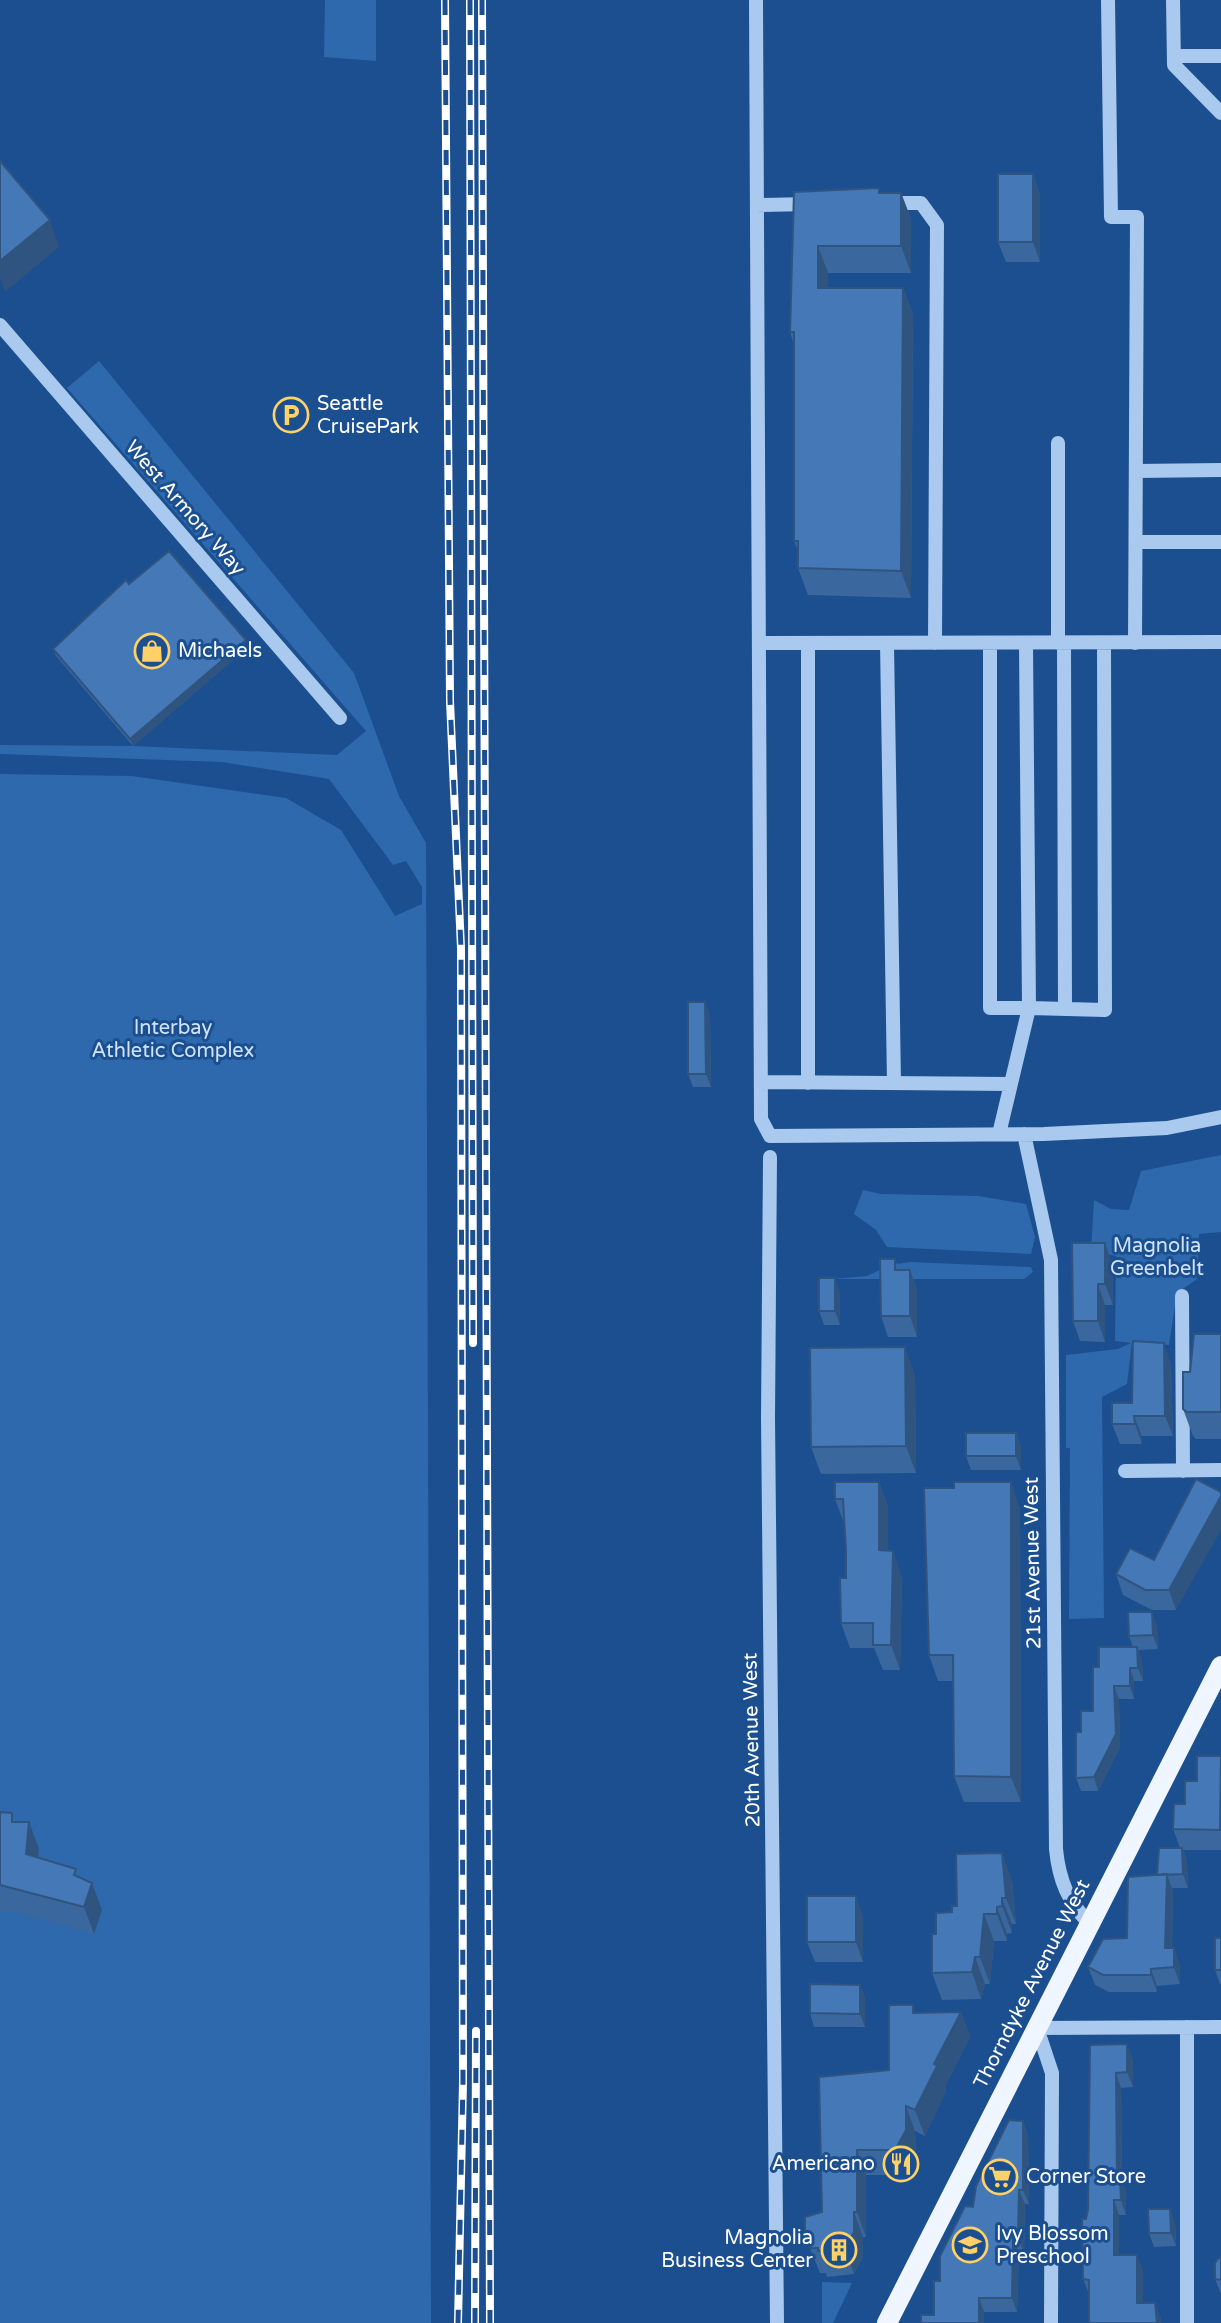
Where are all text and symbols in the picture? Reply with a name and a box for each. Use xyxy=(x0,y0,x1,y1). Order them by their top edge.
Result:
place label: Seattle CruisePark xyxy=(317,392,419,439)
parking icon: Seattle CruisePark xyxy=(272,396,310,434)
street label: West Armory Way xyxy=(120,436,250,581)
shop icon: Michaels xyxy=(133,632,171,670)
place label: Michaels xyxy=(178,639,262,663)
park label: Interbay Athletic Complex xyxy=(92,1016,254,1063)
park label: Magnolia Greenbelt xyxy=(1110,1234,1204,1281)
street label: 21st Avenue West xyxy=(1019,1476,1046,1649)
street label: 20th Avenue West xyxy=(738,1652,766,1828)
street label: Thorndyke Avenue West xyxy=(969,1875,1095,2093)
restaurant icon: Americano xyxy=(882,2145,920,2183)
place label: Americano xyxy=(772,2152,875,2176)
supermarket icon: Corner Store xyxy=(981,2158,1019,2196)
place label: Corner Store xyxy=(1026,2165,1146,2189)
place label: Ivy Blossom Preschool xyxy=(996,2222,1109,2269)
place label: Magnolia Business Center xyxy=(661,2226,813,2273)
school or university icon: Ivy Blossom Preschool xyxy=(951,2226,989,2264)
building icon: Magnolia Business Center xyxy=(820,2231,858,2269)

